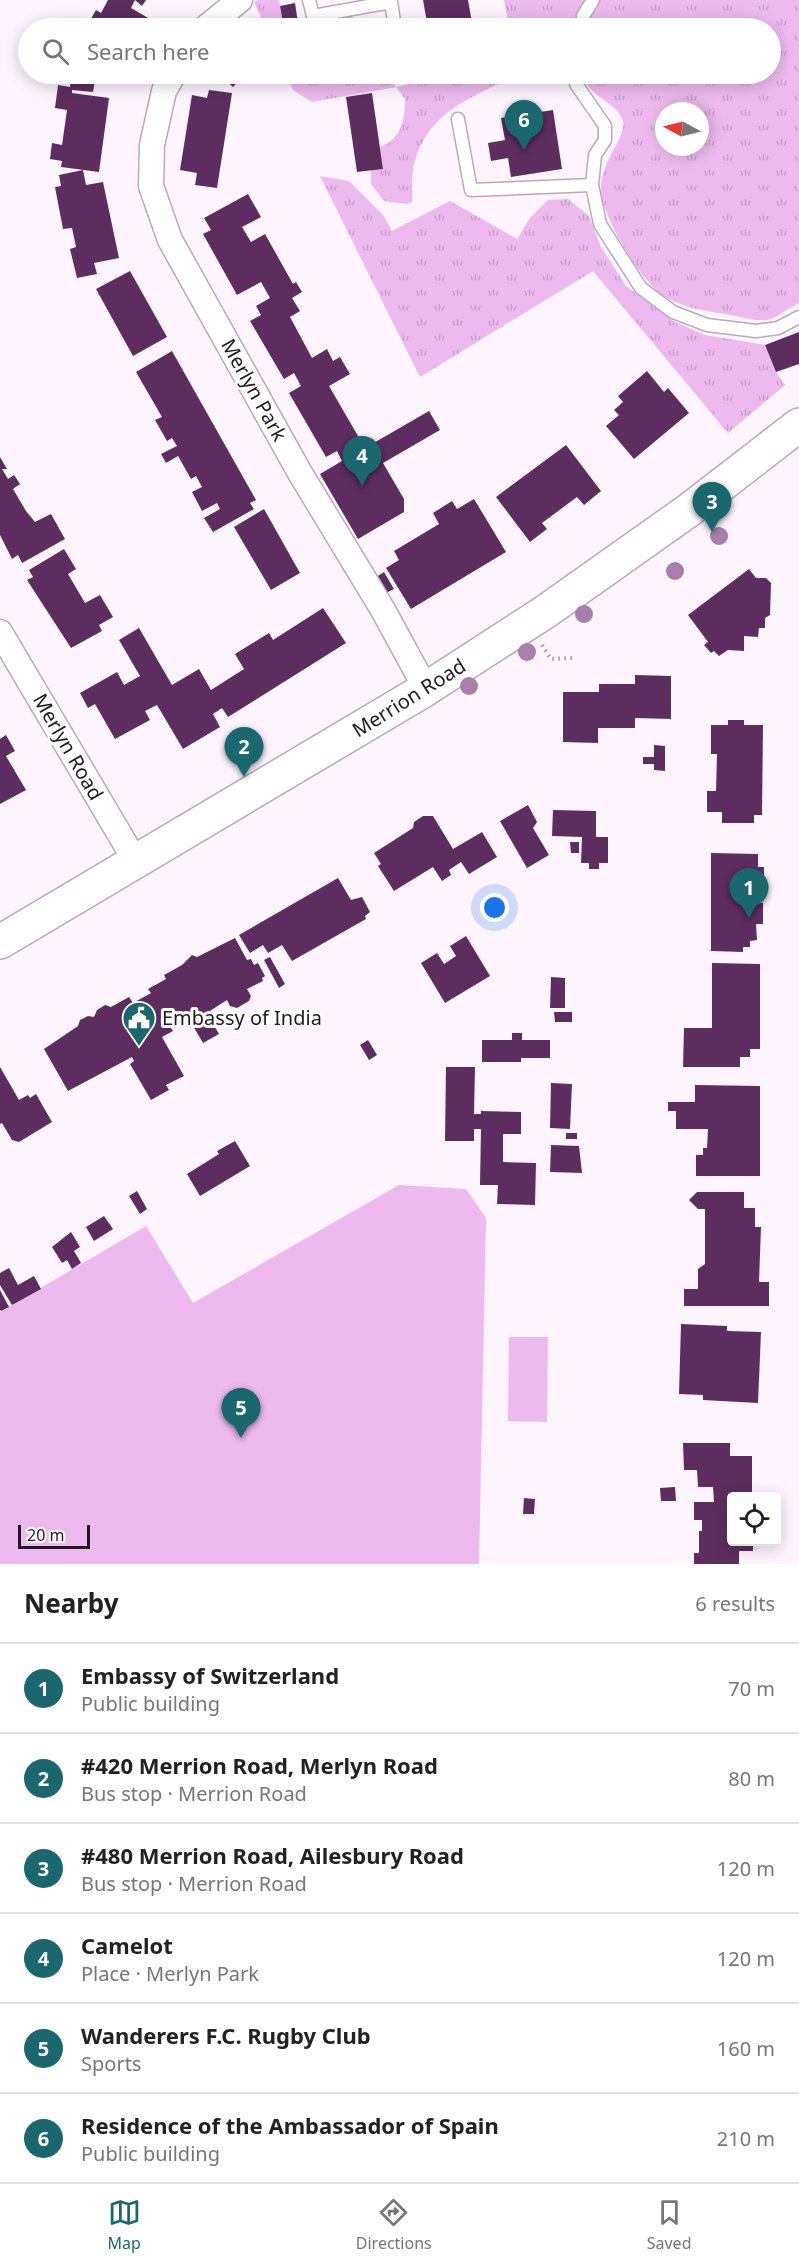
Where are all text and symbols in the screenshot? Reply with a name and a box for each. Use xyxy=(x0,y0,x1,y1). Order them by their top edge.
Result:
search box xyxy=(18,18,781,84)
icon: search xyxy=(39,35,72,68)
text: Search here xyxy=(87,36,209,66)
pin: 6 xyxy=(504,100,544,150)
north arrow xyxy=(655,102,709,156)
street label: Merlyn Park xyxy=(215,334,294,446)
pin: 4 xyxy=(342,436,382,486)
pin: 3 xyxy=(692,482,732,532)
street label: Merrion Road xyxy=(347,652,471,743)
street label: Merlyn Road xyxy=(27,689,110,805)
pin: 2 xyxy=(224,728,264,777)
pin: 1 xyxy=(730,868,768,918)
your location xyxy=(480,893,509,922)
public building icon: Embassy of India xyxy=(121,1000,157,1047)
place label: Embassy of India xyxy=(162,1004,322,1031)
pin: 5 xyxy=(222,1388,260,1438)
map controls xyxy=(727,1492,781,1546)
button: locate xyxy=(727,1492,781,1546)
scale bar xyxy=(18,1522,90,1550)
text: 20 m xyxy=(27,1524,64,1546)
text: Nearby xyxy=(24,1585,119,1621)
text: 6 results xyxy=(695,1590,775,1617)
text: Embassy of Switzerland xyxy=(81,1660,339,1690)
text: 1 xyxy=(38,1675,49,1702)
text: 70 m xyxy=(728,1675,775,1702)
text: Public building xyxy=(81,1690,220,1717)
text: #420 Merrion Road, Merlyn Road xyxy=(81,1750,438,1780)
text: 2 xyxy=(38,1765,49,1792)
text: 80 m xyxy=(728,1765,775,1792)
text: Bus stop · Merrion Road xyxy=(81,1780,307,1807)
text: #480 Merrion Road, Ailesbury Road xyxy=(81,1840,464,1870)
text: 3 xyxy=(38,1855,49,1882)
text: 120 m xyxy=(717,1855,775,1882)
text: Bus stop · Merrion Road xyxy=(81,1870,307,1897)
text: Camelot xyxy=(81,1930,173,1960)
text: 4 xyxy=(38,1945,49,1972)
text: 120 m xyxy=(717,1945,775,1972)
text: Place · Merlyn Park xyxy=(81,1960,259,1987)
text: Wanderers F.C. Rugby Club xyxy=(81,2020,371,2050)
text: 5 xyxy=(38,2035,49,2062)
text: 160 m xyxy=(717,2035,775,2062)
text: Sports xyxy=(81,2050,141,2077)
text: Residence of the Ambassador of Spain xyxy=(81,2110,499,2140)
text: 6 xyxy=(38,2125,49,2152)
text: 210 m xyxy=(717,2125,775,2152)
text: Public building xyxy=(81,2140,220,2167)
tab: Map xyxy=(107,2196,141,2254)
tab: Directions xyxy=(356,2196,432,2254)
tab: Saved xyxy=(647,2196,691,2254)

